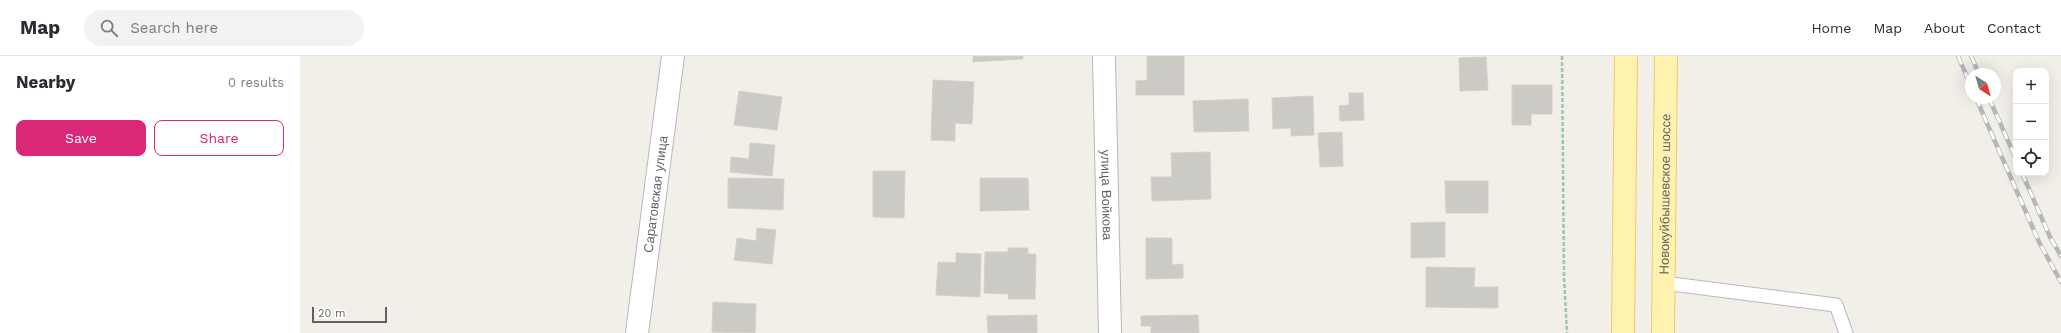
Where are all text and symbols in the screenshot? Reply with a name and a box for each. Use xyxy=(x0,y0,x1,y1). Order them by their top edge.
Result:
search box xyxy=(84,10,364,46)
text: Map xyxy=(20,16,60,39)
icon: search xyxy=(98,17,120,39)
text: Search here xyxy=(130,19,218,37)
text: Home xyxy=(1811,20,1851,36)
text: Map xyxy=(1873,20,1902,36)
text: About xyxy=(1924,20,1965,36)
text: Contact xyxy=(1987,20,2041,36)
north arrow xyxy=(1965,68,2001,104)
map controls xyxy=(2013,68,2049,176)
button: + xyxy=(2013,68,2049,104)
text: Nearby xyxy=(16,72,75,92)
text: 0 results xyxy=(228,75,284,90)
button: − xyxy=(2013,104,2049,140)
street label: Новокуйбышевское шоссе xyxy=(1657,114,1673,274)
button: Save xyxy=(16,120,146,156)
button: Share xyxy=(154,120,284,156)
street label: Саратовская улица xyxy=(641,134,671,254)
button: locate xyxy=(2013,140,2049,176)
street label: улица Войкова xyxy=(1098,150,1115,241)
scale bar xyxy=(312,305,387,324)
text: 20 m xyxy=(318,307,346,320)

